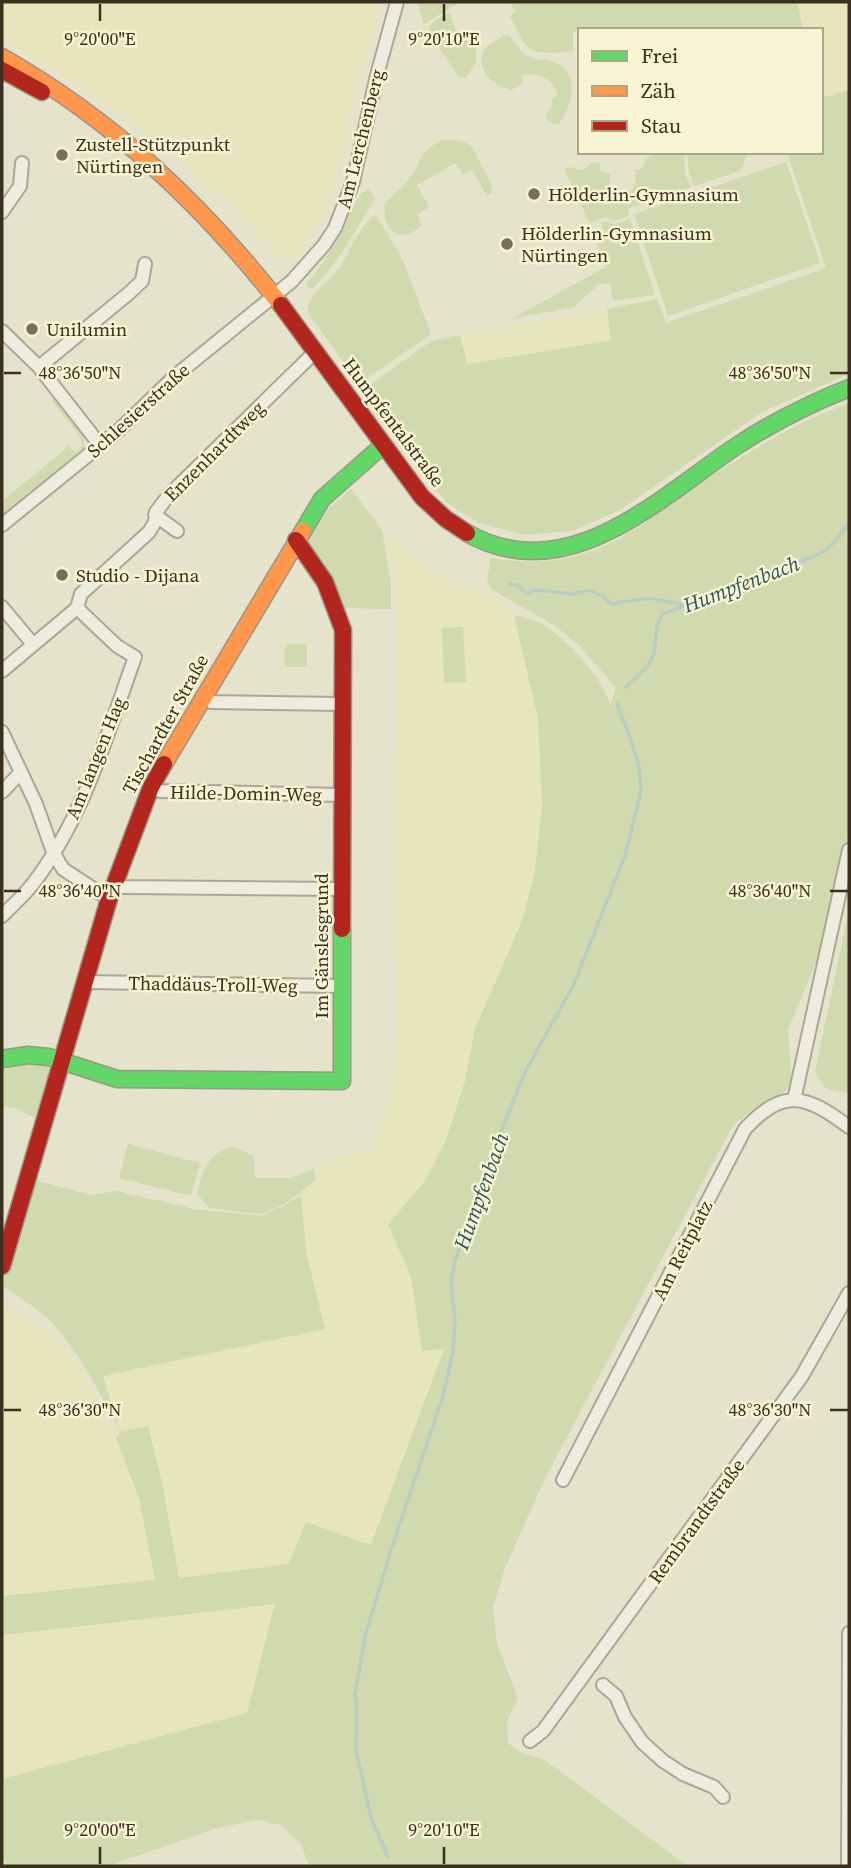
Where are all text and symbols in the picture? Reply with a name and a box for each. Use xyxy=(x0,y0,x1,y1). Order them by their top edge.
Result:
text: 9°20'00"E xyxy=(64,26,136,51)
text: 9°20'10"E xyxy=(408,26,480,51)
legend xyxy=(578,28,823,154)
text: Frei xyxy=(641,41,678,70)
street label: Am Lerchenberg xyxy=(330,66,390,212)
text: Zäh xyxy=(641,76,676,105)
text: Stau xyxy=(641,111,681,140)
place label: Zustell-Stützpunkt Nürtingen xyxy=(76,131,231,179)
marker: Zustell-Stützpunkt Nürtingen xyxy=(54,147,70,163)
place label: Hölderlin-Gymnasium xyxy=(548,181,739,207)
marker: Hölderlin-Gymnasium xyxy=(526,186,542,202)
place label: Hölderlin-Gymnasium Nürtingen xyxy=(521,220,712,268)
marker: Hölderlin-Gymnasium Nürtingen xyxy=(499,236,515,252)
place label: Unilumin xyxy=(46,316,127,342)
marker: Unilumin xyxy=(24,321,40,337)
street label: Humpfentalstraße xyxy=(337,352,451,492)
street label: Schlesierstraße xyxy=(81,357,195,463)
text: 48°36'50"N xyxy=(39,360,121,385)
text: 48°36'50"N xyxy=(729,360,811,385)
street label: Enzenhardtweg xyxy=(158,395,270,507)
water label: Humpfenbach xyxy=(678,548,804,620)
place label: Studio - Dijana xyxy=(76,562,200,588)
marker: Studio - Dijana xyxy=(54,567,70,583)
street label: Tischardter Straße xyxy=(116,649,214,799)
street label: Am langen Hag xyxy=(59,693,131,823)
street label: Hilde-Domin-Weg xyxy=(170,779,322,807)
street label: Im Gänslesgrund xyxy=(308,873,334,1019)
text: 48°36'40"N xyxy=(39,878,121,903)
text: 48°36'40"N xyxy=(729,878,811,903)
street label: Thaddäus-Troll-Weg xyxy=(128,970,298,998)
water label: Humpfenbach xyxy=(446,1128,516,1254)
street label: Am Reitplatz xyxy=(646,1195,718,1304)
text: 48°36'30"N xyxy=(39,1397,121,1422)
text: 48°36'30"N xyxy=(729,1397,811,1422)
street label: Rembrandtstraße xyxy=(642,1453,750,1589)
text: 9°20'00"E xyxy=(64,1817,136,1842)
text: 9°20'10"E xyxy=(408,1817,480,1842)

